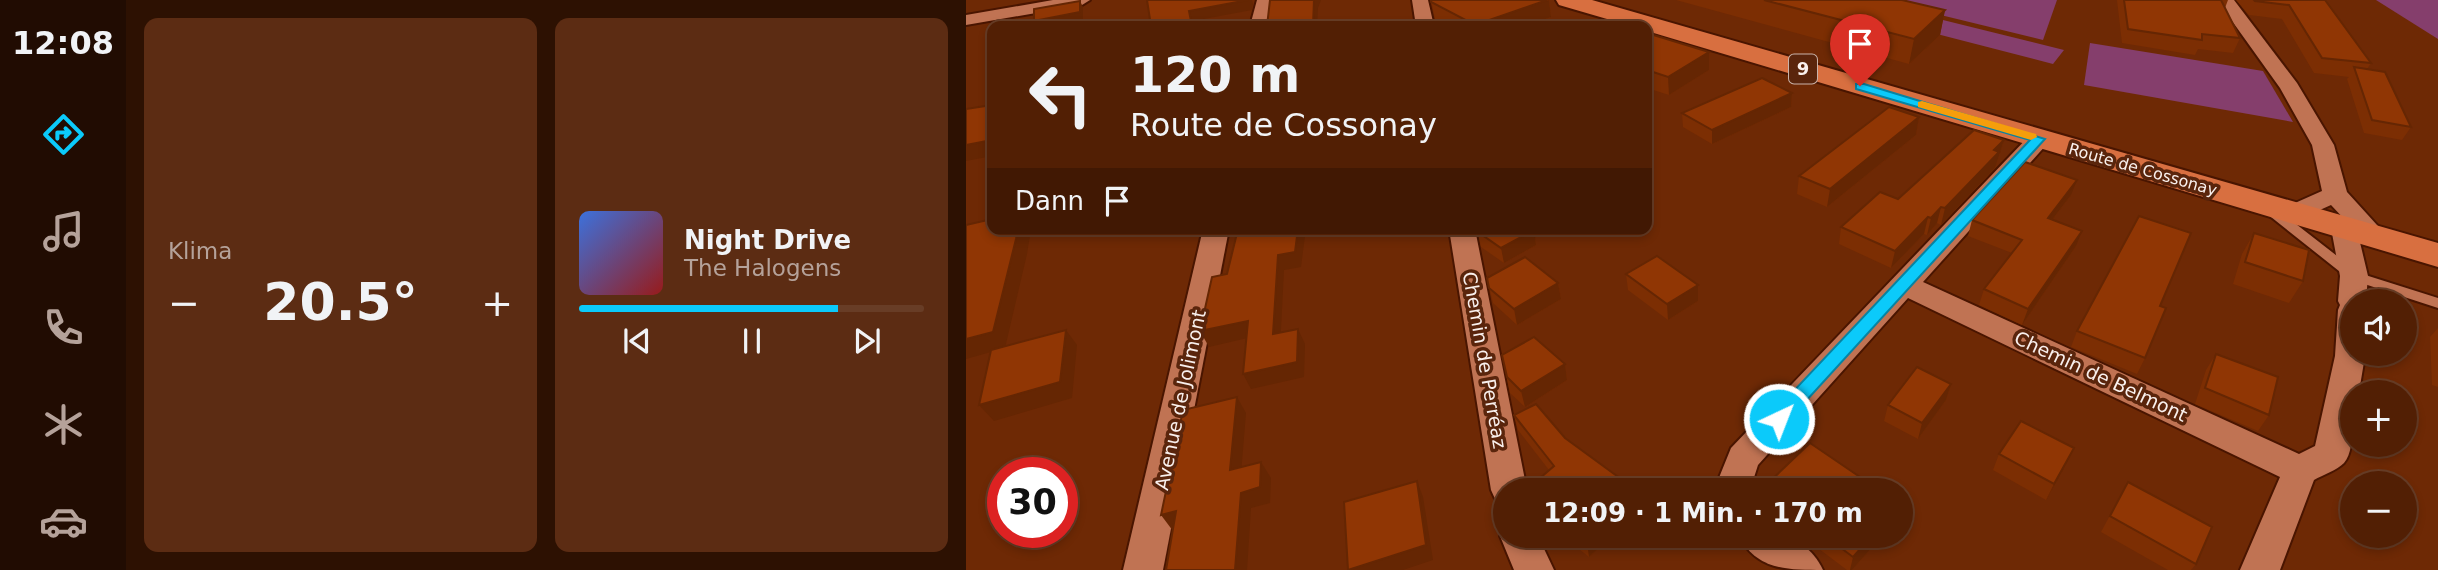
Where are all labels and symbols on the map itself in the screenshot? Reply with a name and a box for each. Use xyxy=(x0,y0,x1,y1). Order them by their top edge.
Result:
pin xyxy=(1830,14,1890,86)
road number: 9 xyxy=(1789,55,1817,84)
street label: Route de Cossonay xyxy=(2066,139,2219,200)
street label: Chemin de Perréaz xyxy=(1459,270,1511,450)
street label: Avenue de Jolimont xyxy=(1150,308,1210,492)
street label: Chemin de Belmont xyxy=(2011,326,2191,426)
position arrow xyxy=(1742,382,1816,456)
speed limit sign: 30 xyxy=(987,457,1078,548)

